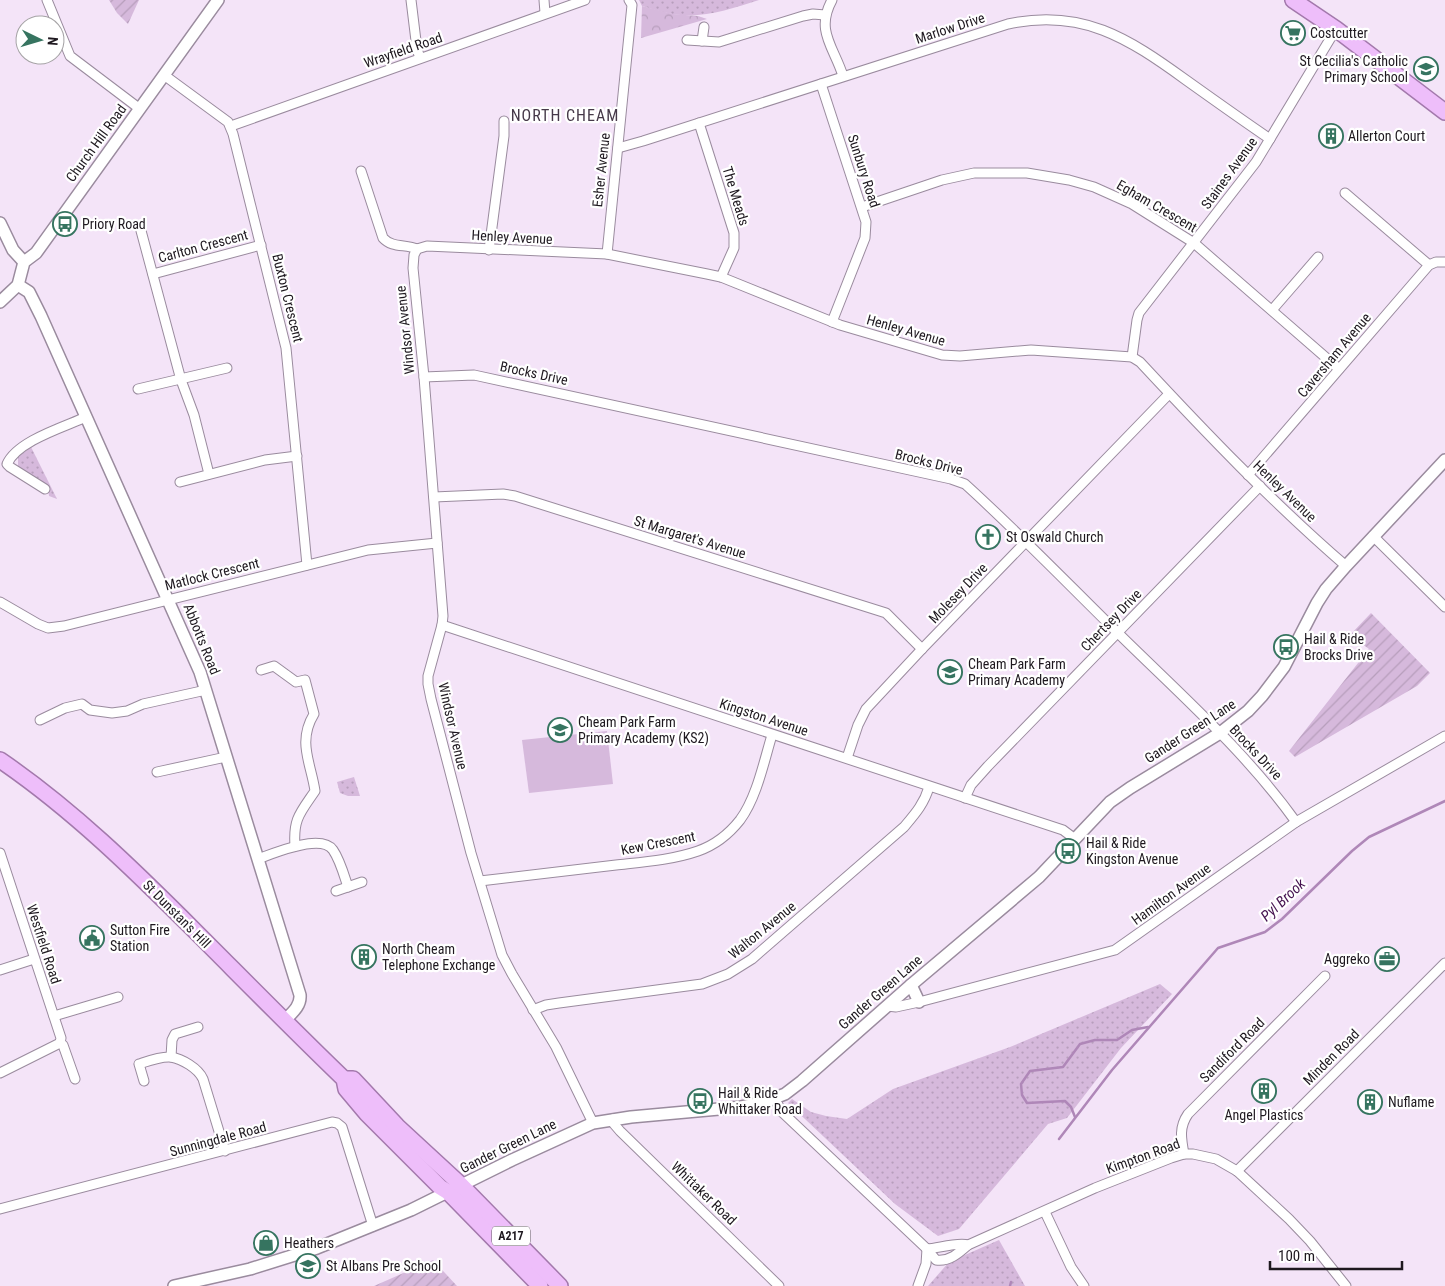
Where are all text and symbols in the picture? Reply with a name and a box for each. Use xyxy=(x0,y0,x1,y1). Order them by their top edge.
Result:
street label: Marlow Drive xyxy=(913,9,987,47)
north arrow xyxy=(15,15,65,65)
supermarket icon: Costcutter xyxy=(1280,20,1306,46)
place label: Costcutter xyxy=(1310,25,1368,41)
street label: Wrayfield Road xyxy=(362,29,444,71)
text: N xyxy=(45,36,61,46)
place label: St Cecilia's Catholic Primary School xyxy=(1300,53,1408,85)
school or university icon: St Cecilia's Catholic Primary School xyxy=(1413,56,1439,82)
street label: Church Hill Road xyxy=(63,101,129,185)
district label: NORTH CHEAM xyxy=(511,106,619,125)
building icon: Allerton Court xyxy=(1318,123,1344,149)
place label: Allerton Court xyxy=(1348,128,1425,144)
street label: Esher Avenue xyxy=(589,132,613,208)
street label: Sunbury Road xyxy=(845,132,883,210)
street label: Staines Avenue xyxy=(1198,134,1261,212)
street label: The Meads xyxy=(719,164,753,228)
street label: Egham Crescent xyxy=(1114,177,1200,235)
bus stop icon: Priory Road xyxy=(52,211,78,237)
place label: Priory Road xyxy=(82,216,146,232)
street label: Carlton Crescent xyxy=(156,226,250,266)
street label: Henley Avenue xyxy=(471,227,553,247)
street label: Buxton Crescent xyxy=(269,252,307,344)
street label: Windsor Avenue xyxy=(392,285,418,375)
street label: Caversham Avenue xyxy=(1294,309,1374,400)
street label: Henley Avenue xyxy=(865,311,948,349)
street label: Brocks Drive xyxy=(499,358,570,388)
street label: Brocks Drive xyxy=(894,446,965,478)
street label: Henley Avenue xyxy=(1250,457,1320,525)
street label: St Margaret's Avenue xyxy=(632,512,748,562)
church icon: St Oswald Church xyxy=(975,524,1001,550)
place label: St Oswald Church xyxy=(1006,529,1103,545)
street label: Matlock Crescent xyxy=(163,555,261,593)
street label: Molesey Drive xyxy=(925,559,991,626)
street label: Chertsey Drive xyxy=(1078,585,1145,654)
street label: Abbotts Road xyxy=(181,601,223,677)
place label: Hail & Ride Brocks Drive xyxy=(1304,631,1374,663)
bus stop icon: Hail & Ride Brocks Drive xyxy=(1273,634,1299,660)
place label: Cheam Park Farm Primary Academy xyxy=(968,656,1066,688)
school or university icon: Cheam Park Farm Primary Academy xyxy=(937,659,963,685)
street label: Windsor Avenue xyxy=(435,681,471,771)
street label: Kingston Avenue xyxy=(718,695,811,739)
street label: Gander Green Lane xyxy=(1142,695,1239,766)
place label: Cheam Park Farm Primary Academy (KS2) xyxy=(578,714,709,747)
school or university icon: Cheam Park Farm Primary Academy (KS2) xyxy=(547,717,573,743)
street label: Brocks Drive xyxy=(1227,721,1286,783)
street label: Kew Crescent xyxy=(620,828,696,858)
place label: Hail & Ride Kingston Avenue xyxy=(1086,835,1179,867)
bus stop icon: Hail & Ride Kingston Avenue xyxy=(1055,838,1081,864)
street label: Hamilton Avenue xyxy=(1128,860,1214,928)
water label: Pyl Brook xyxy=(1257,875,1309,925)
street label: St Dunstan's Hill xyxy=(140,877,214,951)
street label: Walton Avenue xyxy=(725,898,799,962)
street label: Westfield Road xyxy=(24,902,64,986)
place label: Sutton Fire Station xyxy=(110,922,170,954)
public building icon: Sutton Fire Station xyxy=(79,925,105,951)
place label: North Cheam Telephone Exchange xyxy=(382,941,496,973)
building icon: North Cheam Telephone Exchange xyxy=(351,944,377,970)
office icon: Aggreko xyxy=(1374,946,1400,972)
street label: Gander Green Lane xyxy=(835,951,925,1032)
place label: Aggreko xyxy=(1324,951,1370,967)
street label: Sandiford Road xyxy=(1196,1014,1268,1086)
street label: Minden Road xyxy=(1300,1026,1362,1088)
building icon: Angel Plastics xyxy=(1251,1078,1277,1104)
place label: Hail & Ride Whittaker Road xyxy=(718,1085,802,1117)
bus stop icon: Hail & Ride Whittaker Road xyxy=(687,1088,713,1114)
building icon: Nuflame xyxy=(1357,1089,1383,1115)
place label: Nuflame xyxy=(1388,1094,1435,1110)
place label: Angel Plastics xyxy=(1224,1107,1304,1123)
street label: Gander Green Lane xyxy=(457,1116,559,1176)
street label: Sunningdale Road xyxy=(168,1118,268,1160)
street label: Kimpton Road xyxy=(1104,1135,1182,1177)
street label: Whittaker Road xyxy=(668,1158,740,1228)
road number: A217 xyxy=(492,1226,530,1246)
shop icon: Heathers xyxy=(253,1230,279,1256)
place label: Heathers xyxy=(284,1235,334,1251)
scale bar xyxy=(1270,1238,1402,1270)
text: 100 m xyxy=(1278,1247,1315,1265)
school or university icon: St Albans Pre School xyxy=(295,1253,321,1279)
place label: St Albans Pre School xyxy=(326,1258,441,1274)

